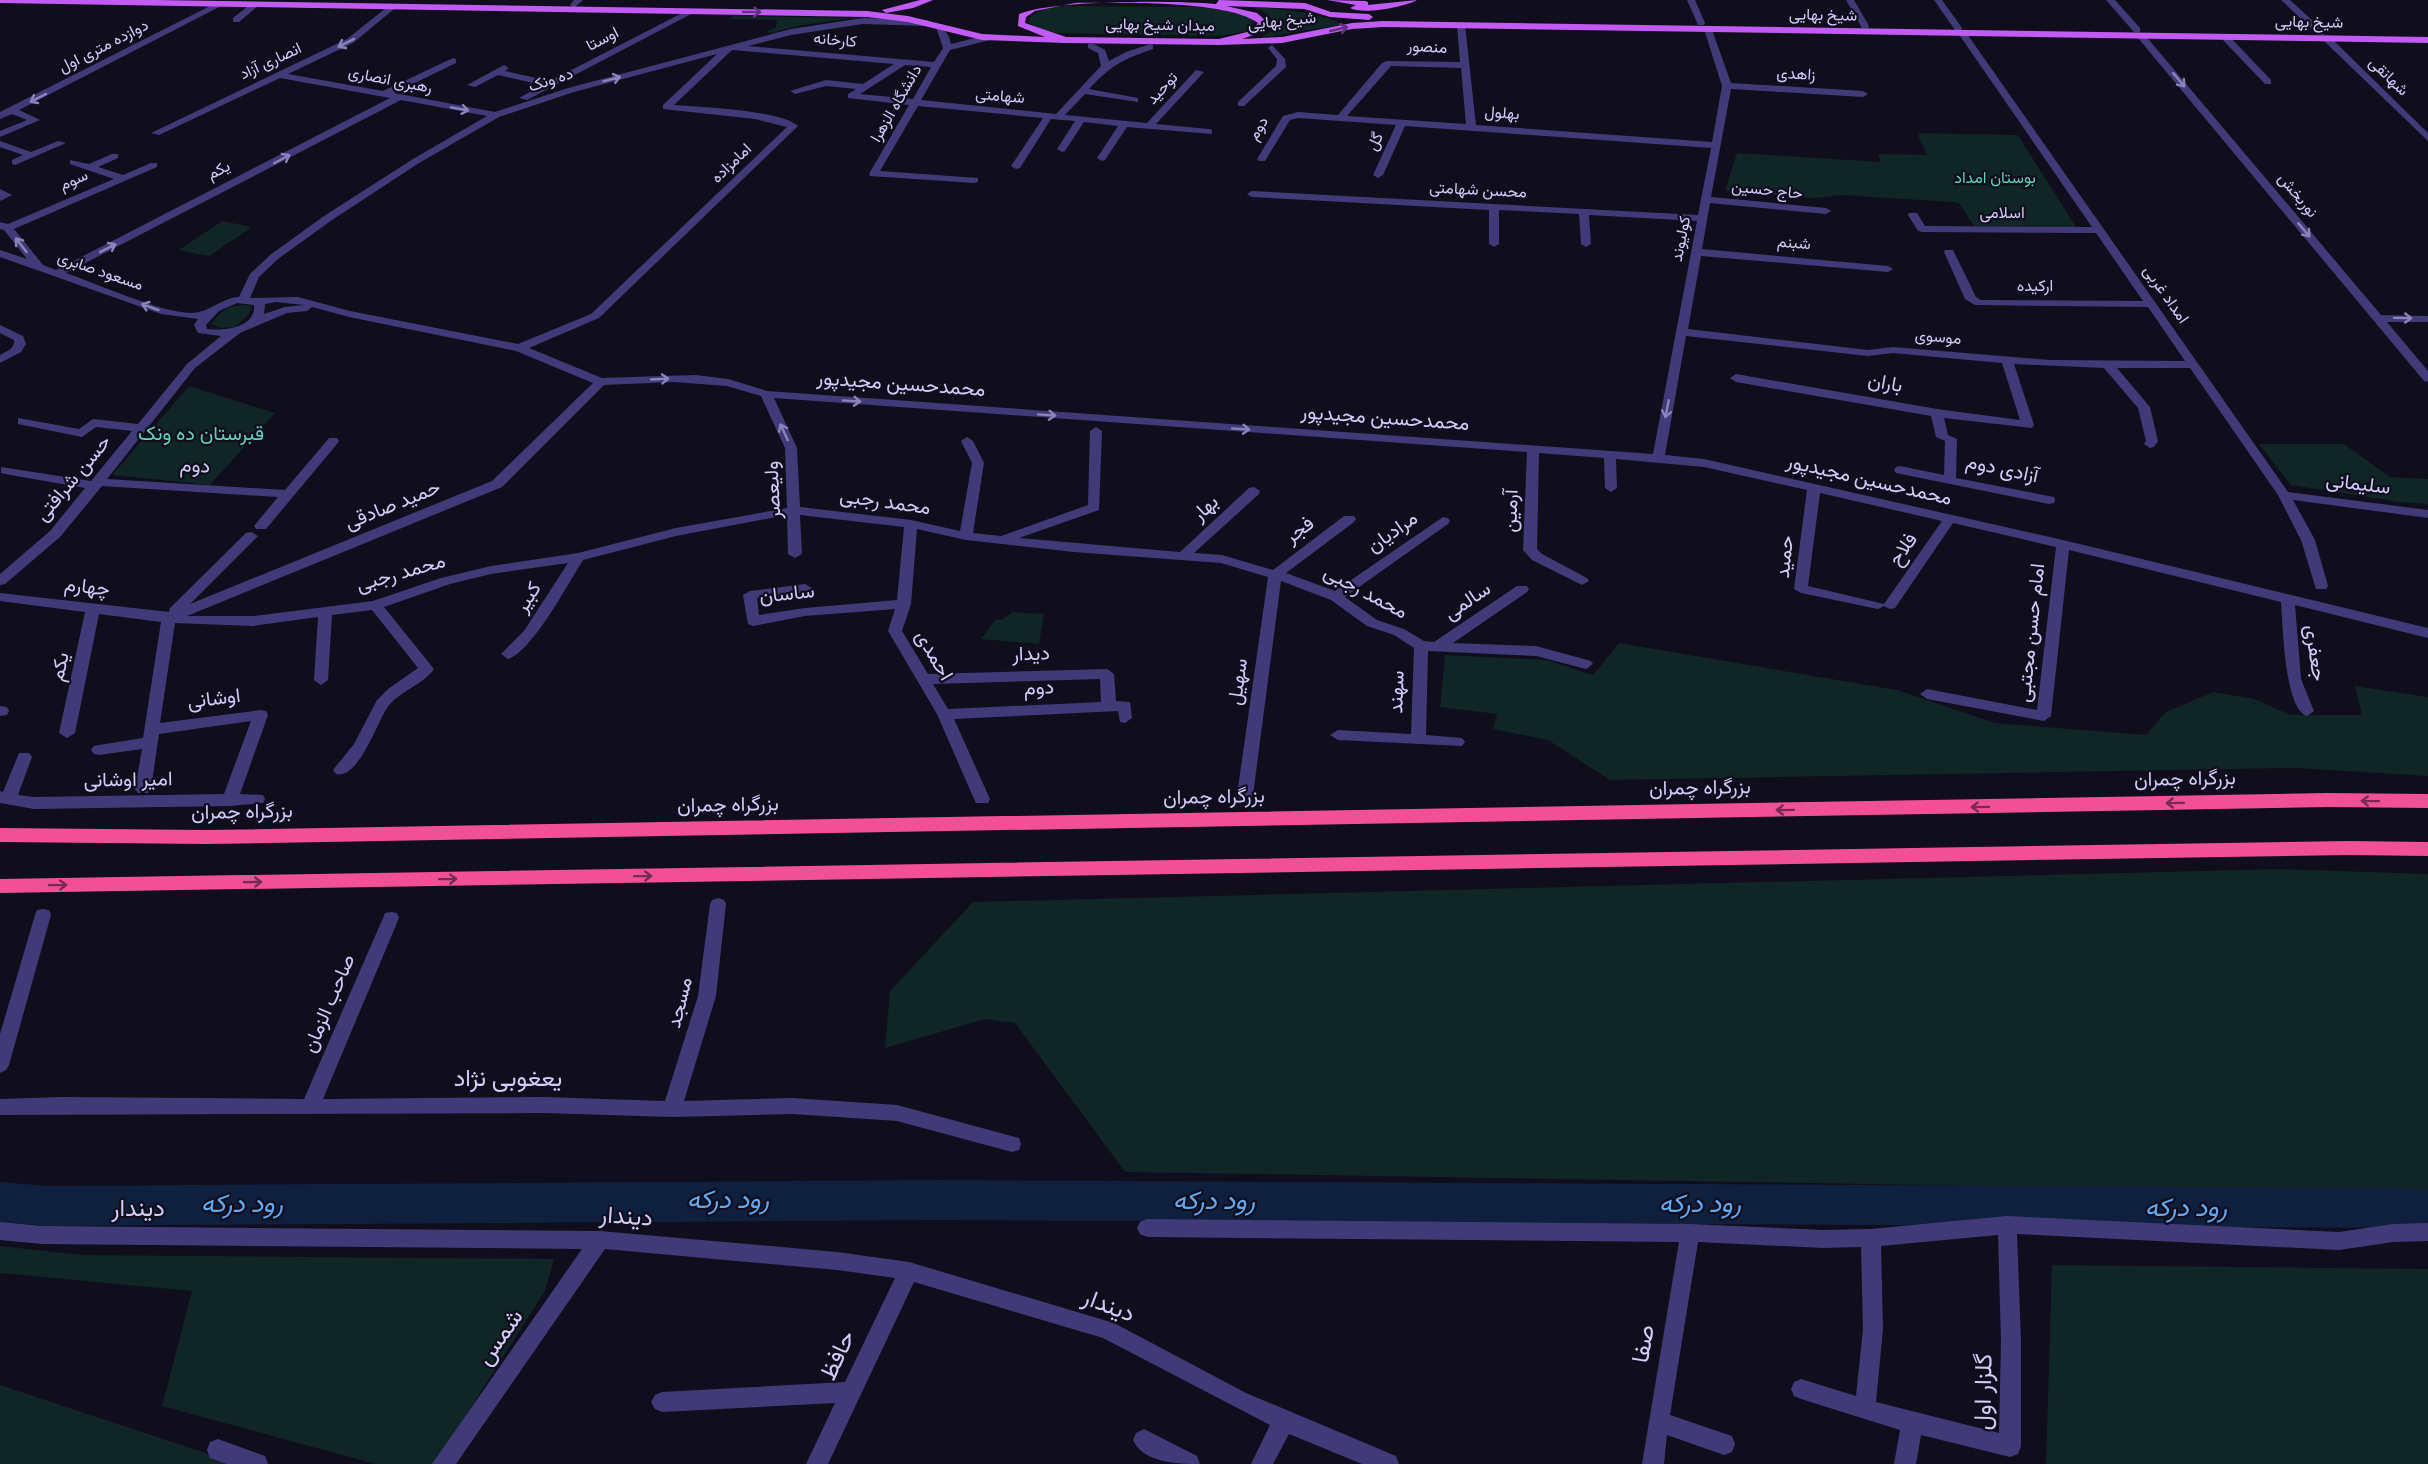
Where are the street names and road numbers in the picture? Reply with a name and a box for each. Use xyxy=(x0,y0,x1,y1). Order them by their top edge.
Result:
street label: شیخ بهایی xyxy=(1789,5,1857,27)
street label: شیخ بهایی xyxy=(1247,8,1317,36)
street label: شیخ بهایی xyxy=(2275,12,2343,34)
street label: میدان شیخ بهایی xyxy=(1105,15,1215,37)
street label: دوازده متری اول xyxy=(56,16,152,78)
street label: اوستا xyxy=(583,23,623,57)
street label: کارخانه xyxy=(813,29,857,53)
street label: منصور xyxy=(1405,37,1448,59)
street label: انصاری آزاد xyxy=(237,39,305,85)
street label: شهانقی xyxy=(2364,53,2412,101)
street label: دانشگاه الزهرا xyxy=(867,62,927,146)
street label: رهبری انصاری xyxy=(346,63,434,99)
street label: ده ونک xyxy=(526,64,576,98)
street label: زاهدی xyxy=(1776,64,1816,86)
street label: توحید xyxy=(1143,69,1183,109)
street label: شهامتی xyxy=(975,85,1025,109)
street label: بهلول xyxy=(1484,103,1520,125)
street label: دوم xyxy=(1244,113,1274,145)
street label: گل xyxy=(1363,130,1389,154)
street label: امامزاده xyxy=(707,140,757,188)
street label: یکم xyxy=(204,157,234,185)
street label: سوم xyxy=(57,166,91,196)
street label: نوربخش xyxy=(2273,170,2321,222)
street label: حاج حسین xyxy=(1730,177,1804,205)
street label: محسن شهامتی xyxy=(1429,178,1527,204)
street label: اسلامی xyxy=(1979,204,2025,224)
street label: کولیوند xyxy=(1668,215,1696,263)
street label: شبنم xyxy=(1776,233,1812,255)
street label: مسعود صابری xyxy=(54,248,146,296)
street label: امداد غربی xyxy=(2138,262,2192,328)
street label: ارکیده xyxy=(2017,277,2053,297)
street label: موسوی xyxy=(1914,326,1962,350)
street label: محمدحسین مجیدپور xyxy=(815,366,986,404)
street label: باران xyxy=(1866,368,1904,400)
street label: محمدحسین مجیدپور xyxy=(1299,400,1470,438)
street label: حسن شرافتی xyxy=(30,430,118,528)
street label: محمدحسین مجیدپور xyxy=(1783,449,1954,513)
street label: آزادی دوم xyxy=(1963,450,2042,491)
street label: دوم xyxy=(179,453,211,481)
street label: ولیعصر xyxy=(759,460,789,521)
street label: سلیمانی xyxy=(2324,468,2392,502)
street label: حمید صادقی xyxy=(341,475,445,537)
street label: محمد رجبی xyxy=(838,484,932,522)
street label: آرمین xyxy=(1498,488,1526,533)
street label: بهار xyxy=(1186,490,1225,529)
street label: مرادیان xyxy=(1363,506,1423,560)
street label: فجر xyxy=(1279,511,1320,551)
street label: فلاح xyxy=(1883,528,1925,572)
street label: حمید xyxy=(1771,534,1801,580)
street label: محمد رجبی xyxy=(353,549,449,599)
street label: محمد رجبی xyxy=(1318,560,1412,626)
street label: امام حسن مجتبی xyxy=(2012,562,2052,704)
street label: چهارم xyxy=(63,572,111,604)
street label: سالمی xyxy=(1439,577,1497,627)
street label: کبیر xyxy=(509,578,548,619)
street label: ساسان xyxy=(758,579,816,611)
street label: جعفری xyxy=(2297,623,2331,683)
street label: احمدی xyxy=(908,626,958,686)
street label: دیدار xyxy=(1011,641,1050,669)
street label: یکم xyxy=(45,650,77,684)
street label: سهیل xyxy=(1223,657,1255,707)
street label: سهند xyxy=(1384,670,1412,714)
street label: دوم xyxy=(1023,675,1055,703)
street label: اوشانی xyxy=(186,684,242,716)
street label: بزرگراه چمران xyxy=(2134,766,2236,794)
street label: امیر اوشانی xyxy=(83,767,173,795)
street label: بزرگراه چمران xyxy=(1649,775,1751,803)
street label: بزرگراه چمران xyxy=(1163,784,1265,812)
street label: بزرگراه چمران xyxy=(677,792,779,820)
street label: بزرگراه چمران xyxy=(191,799,293,827)
street label: صاحب الزمان xyxy=(298,951,362,1057)
street label: مسجد xyxy=(662,975,700,1031)
street label: یعغوبی نژاد xyxy=(454,1065,562,1095)
street label: دیندار xyxy=(110,1195,165,1225)
street label: دیندار xyxy=(597,1201,654,1235)
street label: دیندار xyxy=(1077,1283,1138,1331)
street label: شمس xyxy=(471,1304,531,1372)
street label: صفا xyxy=(1627,1323,1663,1365)
street label: حافظ xyxy=(814,1326,864,1386)
street label: گلزار اول xyxy=(1969,1353,2001,1431)

